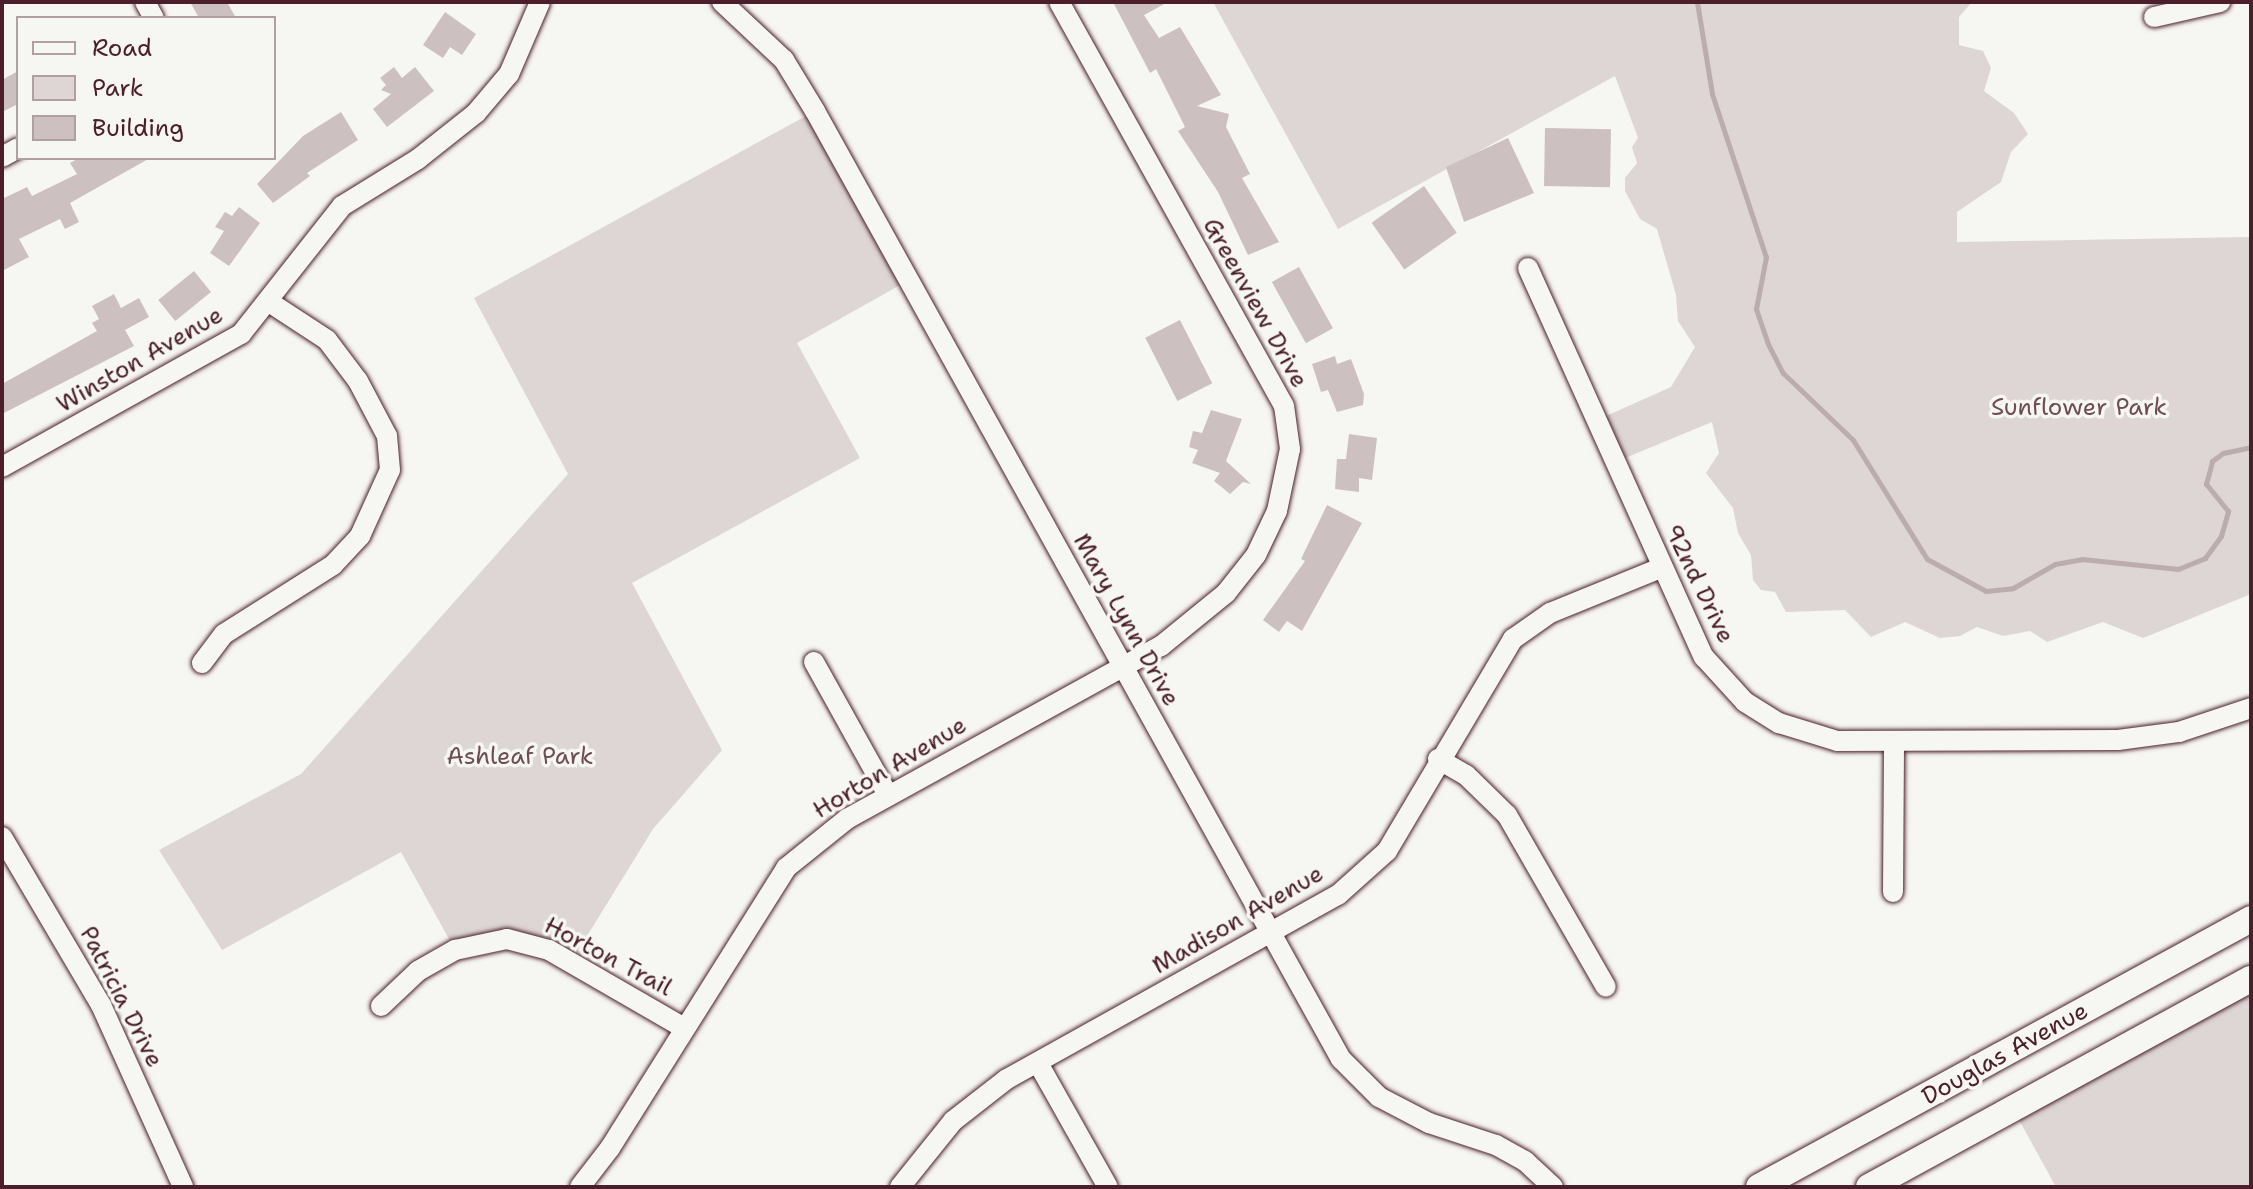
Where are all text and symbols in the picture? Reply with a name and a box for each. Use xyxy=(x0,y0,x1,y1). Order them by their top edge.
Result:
legend xyxy=(16,16,276,160)
text: Road xyxy=(92,32,152,64)
text: Park xyxy=(92,72,144,104)
text: Building xyxy=(92,112,184,144)
street label: Greenview Drive xyxy=(1196,213,1314,393)
street label: Winston Avenue xyxy=(52,301,228,419)
park label: Sunflower Park xyxy=(1991,394,2167,422)
street label: 92nd Drive xyxy=(1658,520,1740,648)
street label: Mary Lynn Drive xyxy=(1067,529,1185,711)
street label: Horton Avenue xyxy=(808,711,972,825)
park label: Ashleaf Park xyxy=(446,743,594,771)
street label: Madison Avenue xyxy=(1147,859,1329,981)
street label: Horton Trail xyxy=(539,911,677,1003)
street label: Patricia Drive xyxy=(73,922,169,1072)
street label: Douglas Avenue xyxy=(1917,996,2093,1112)

